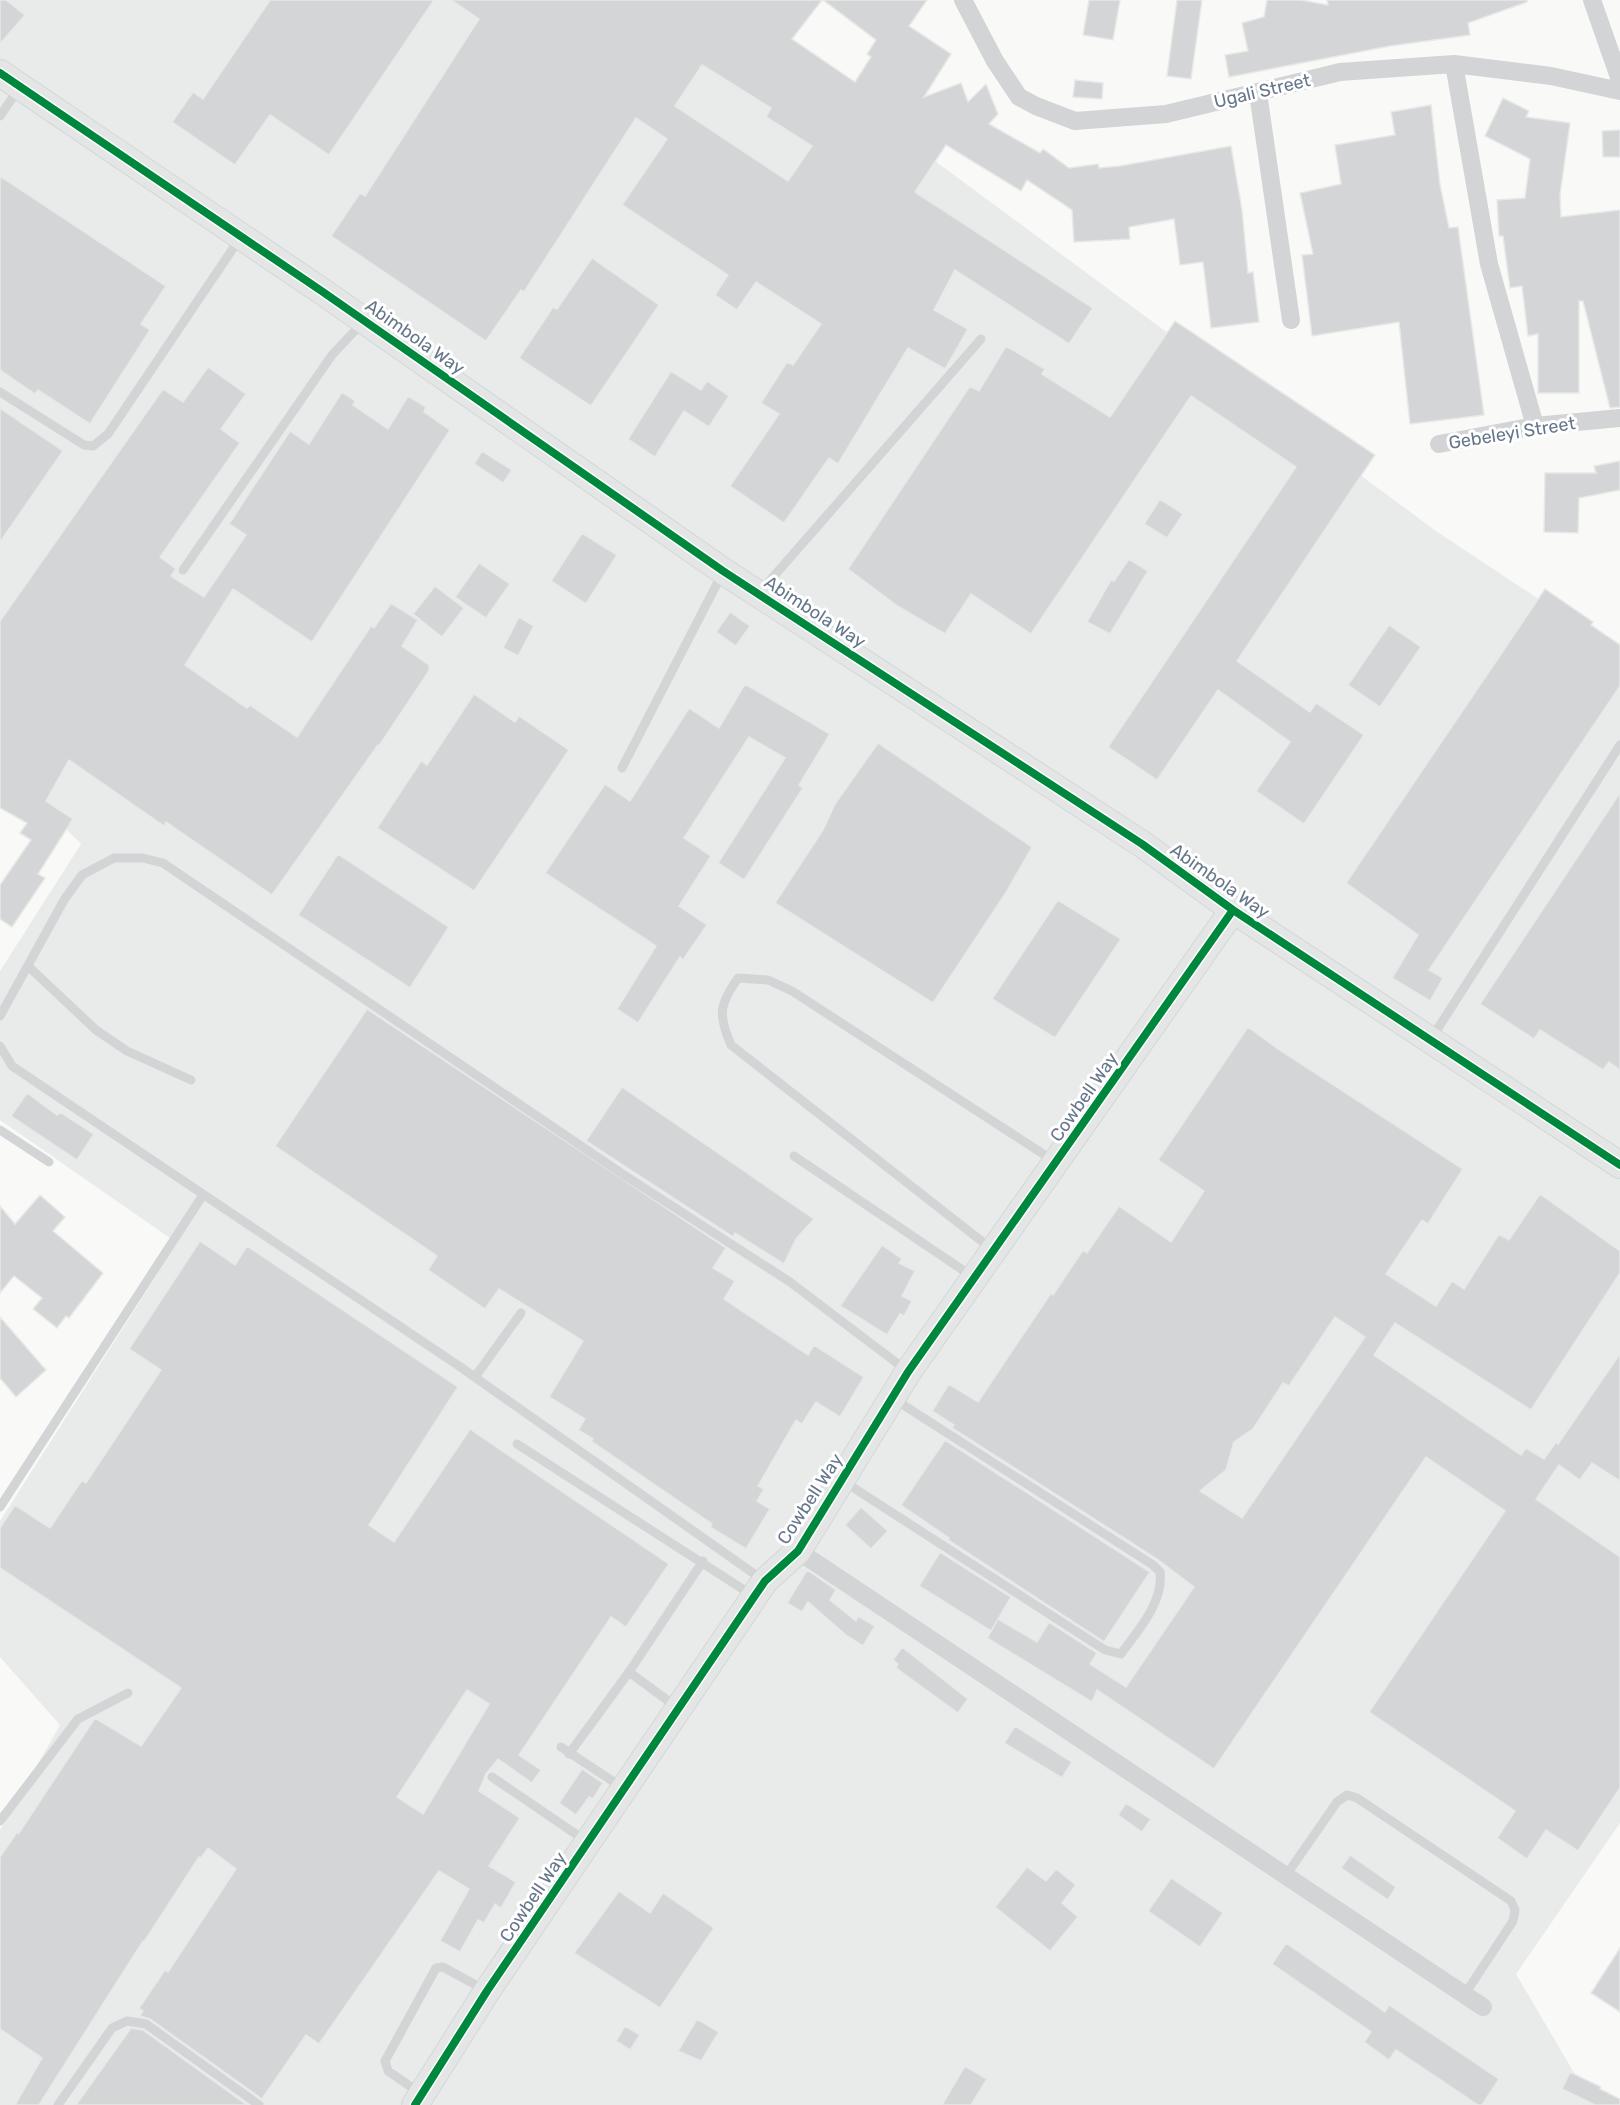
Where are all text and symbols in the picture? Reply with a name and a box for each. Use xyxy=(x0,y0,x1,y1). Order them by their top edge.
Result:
street label: Ugali Street xyxy=(1212,69,1312,113)
street label: Abimbola Way xyxy=(361,295,469,379)
street label: Gebeleyi Street xyxy=(1447,412,1577,454)
street label: Abimbola Way xyxy=(760,571,870,653)
street label: Abimbola Way xyxy=(1166,839,1274,923)
street label: Cowbell Way xyxy=(1045,1048,1123,1146)
street label: Cowbell Way xyxy=(772,1449,848,1549)
street label: Cowbell Way xyxy=(495,1848,571,1946)

